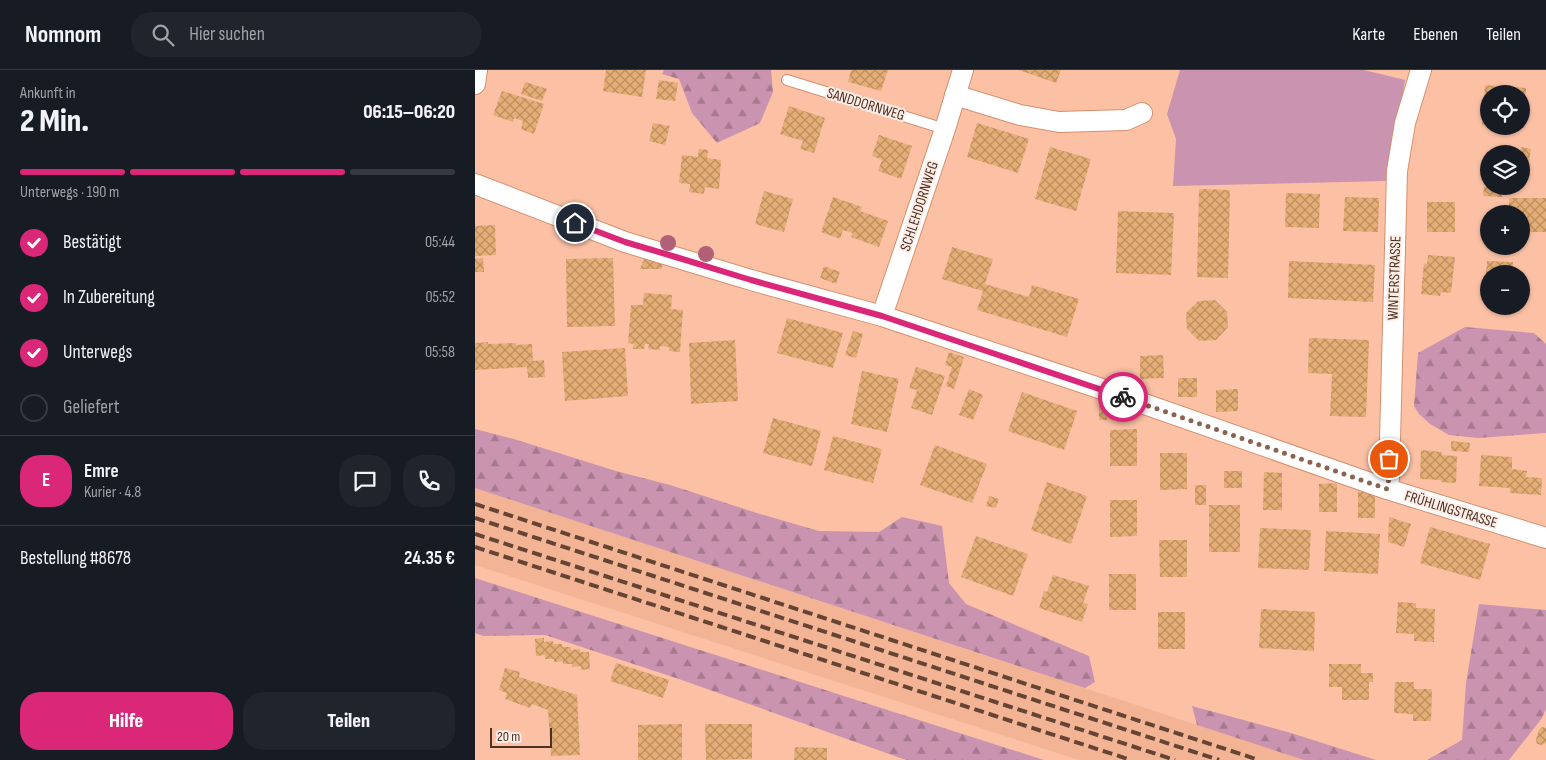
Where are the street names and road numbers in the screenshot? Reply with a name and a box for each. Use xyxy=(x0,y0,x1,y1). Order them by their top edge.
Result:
street label: SANDDORNWEG xyxy=(825,84,907,125)
street label: SCHLEHDORNWEG xyxy=(896,159,943,253)
street label: WINTERSTRASSE xyxy=(1384,236,1405,320)
street label: FRÜHLINGSTRASSE xyxy=(1402,486,1499,533)

